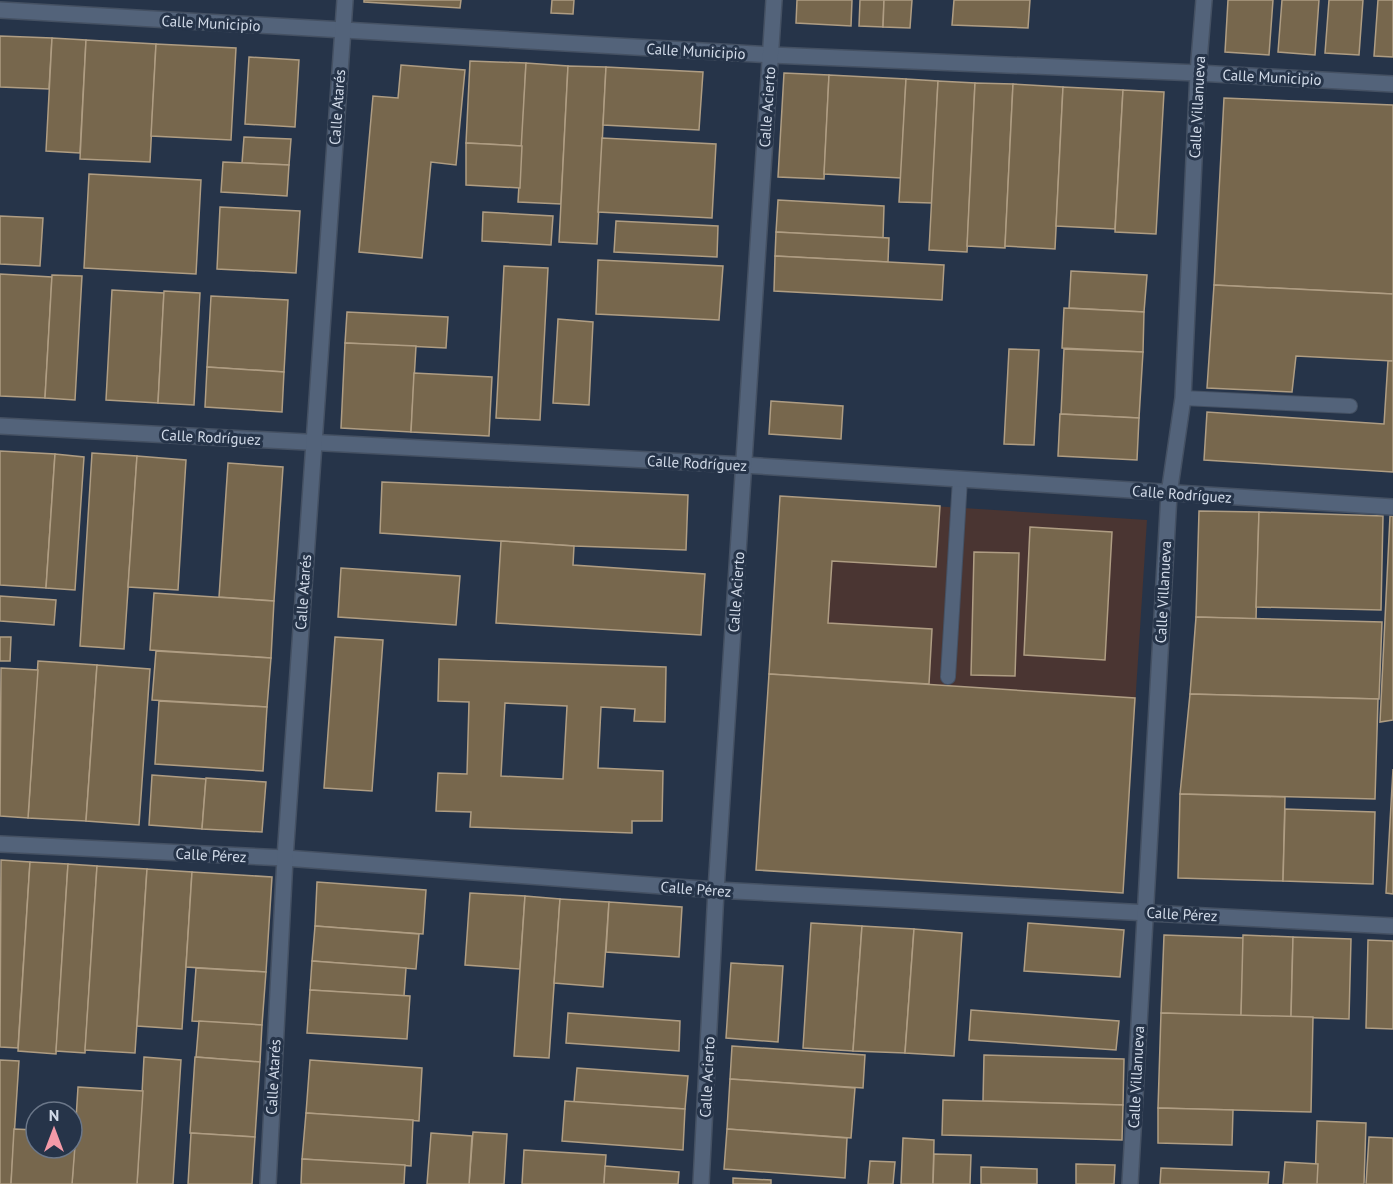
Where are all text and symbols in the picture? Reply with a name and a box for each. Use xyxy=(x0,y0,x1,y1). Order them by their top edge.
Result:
street label: Calle Municipio xyxy=(161,11,261,35)
street label: Calle Municipio xyxy=(646,39,746,63)
street label: Calle Villanueva xyxy=(1185,55,1209,159)
street label: Calle Municipio xyxy=(1222,65,1322,89)
street label: Calle Acierto xyxy=(755,66,779,148)
street label: Calle Atarés xyxy=(325,69,349,145)
street label: Calle Rodríguez xyxy=(161,425,261,449)
street label: Calle Rodríguez xyxy=(647,451,747,475)
street label: Calle Rodríguez xyxy=(1132,481,1232,507)
street label: Calle Villanueva xyxy=(1151,540,1175,644)
street label: Calle Acierto xyxy=(724,551,748,633)
street label: Calle Atarés xyxy=(291,554,315,630)
street label: Calle Pérez xyxy=(175,844,247,866)
street label: Calle Pérez xyxy=(660,877,732,901)
street label: Calle Pérez xyxy=(1146,903,1218,925)
street label: Calle Villanueva xyxy=(1124,1025,1148,1129)
street label: Calle Acierto xyxy=(695,1036,719,1118)
street label: Calle Atarés xyxy=(262,1039,284,1115)
north arrow xyxy=(24,1100,84,1160)
text: N xyxy=(49,1105,59,1125)

